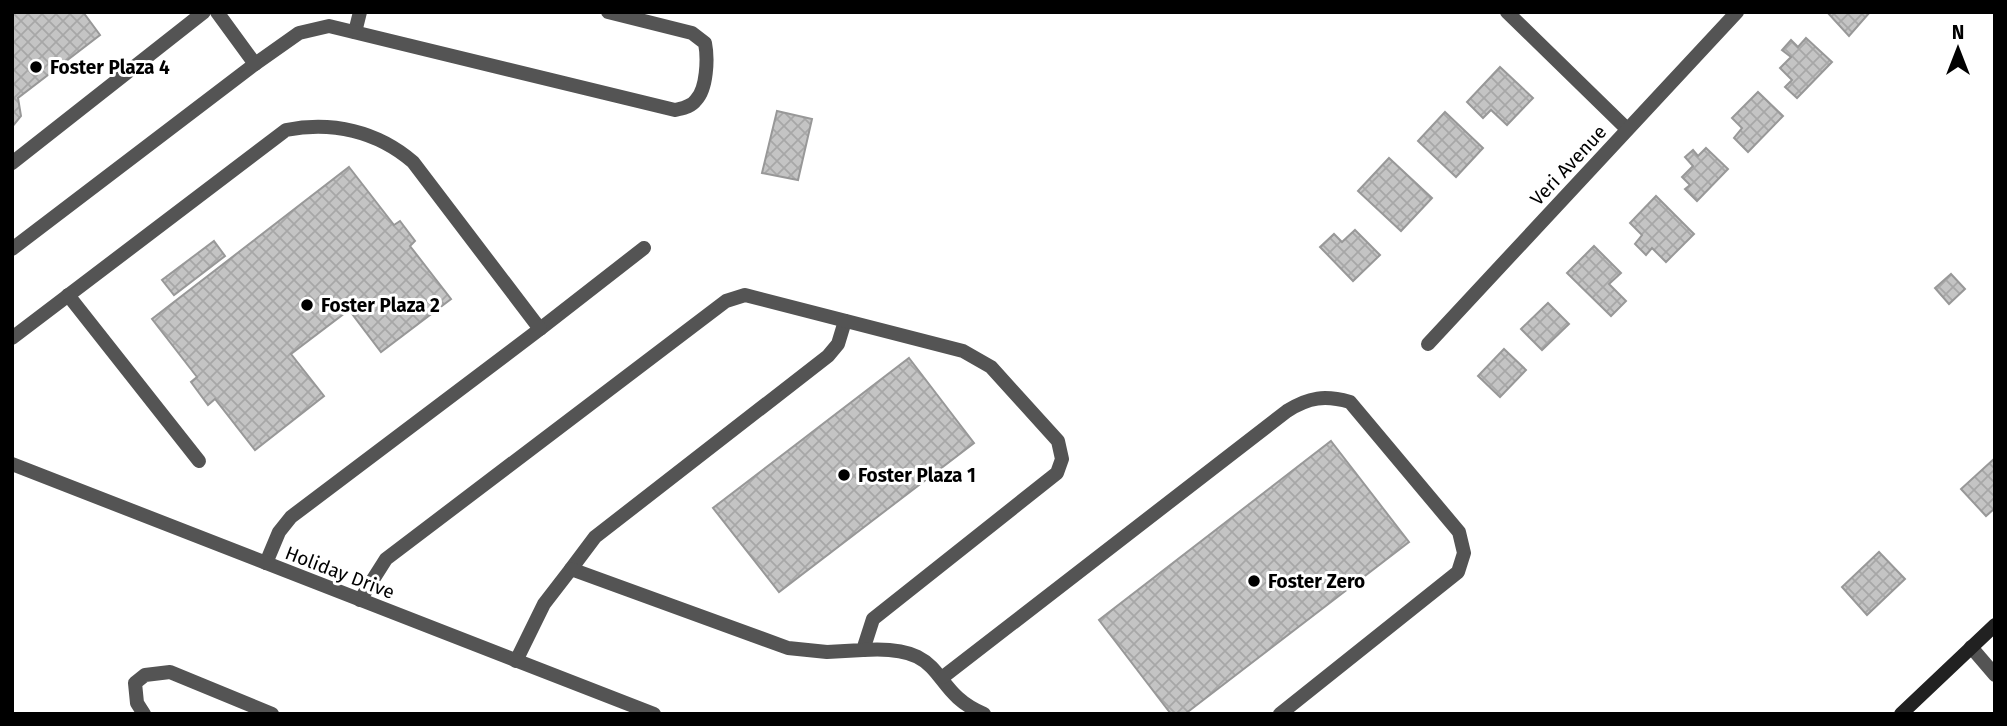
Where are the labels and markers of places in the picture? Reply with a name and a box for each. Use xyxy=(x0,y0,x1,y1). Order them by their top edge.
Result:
place label: Foster Plaza 4 xyxy=(50,56,170,79)
marker: Foster Plaza 4 xyxy=(28,59,44,75)
place label: Foster Plaza 2 xyxy=(321,294,440,317)
marker: Foster Plaza 2 xyxy=(299,297,315,313)
place label: Foster Plaza 1 xyxy=(858,464,976,487)
marker: Foster Plaza 1 xyxy=(836,467,852,483)
place label: Foster Zero xyxy=(1268,570,1365,593)
marker: Foster Zero xyxy=(1246,573,1262,589)

